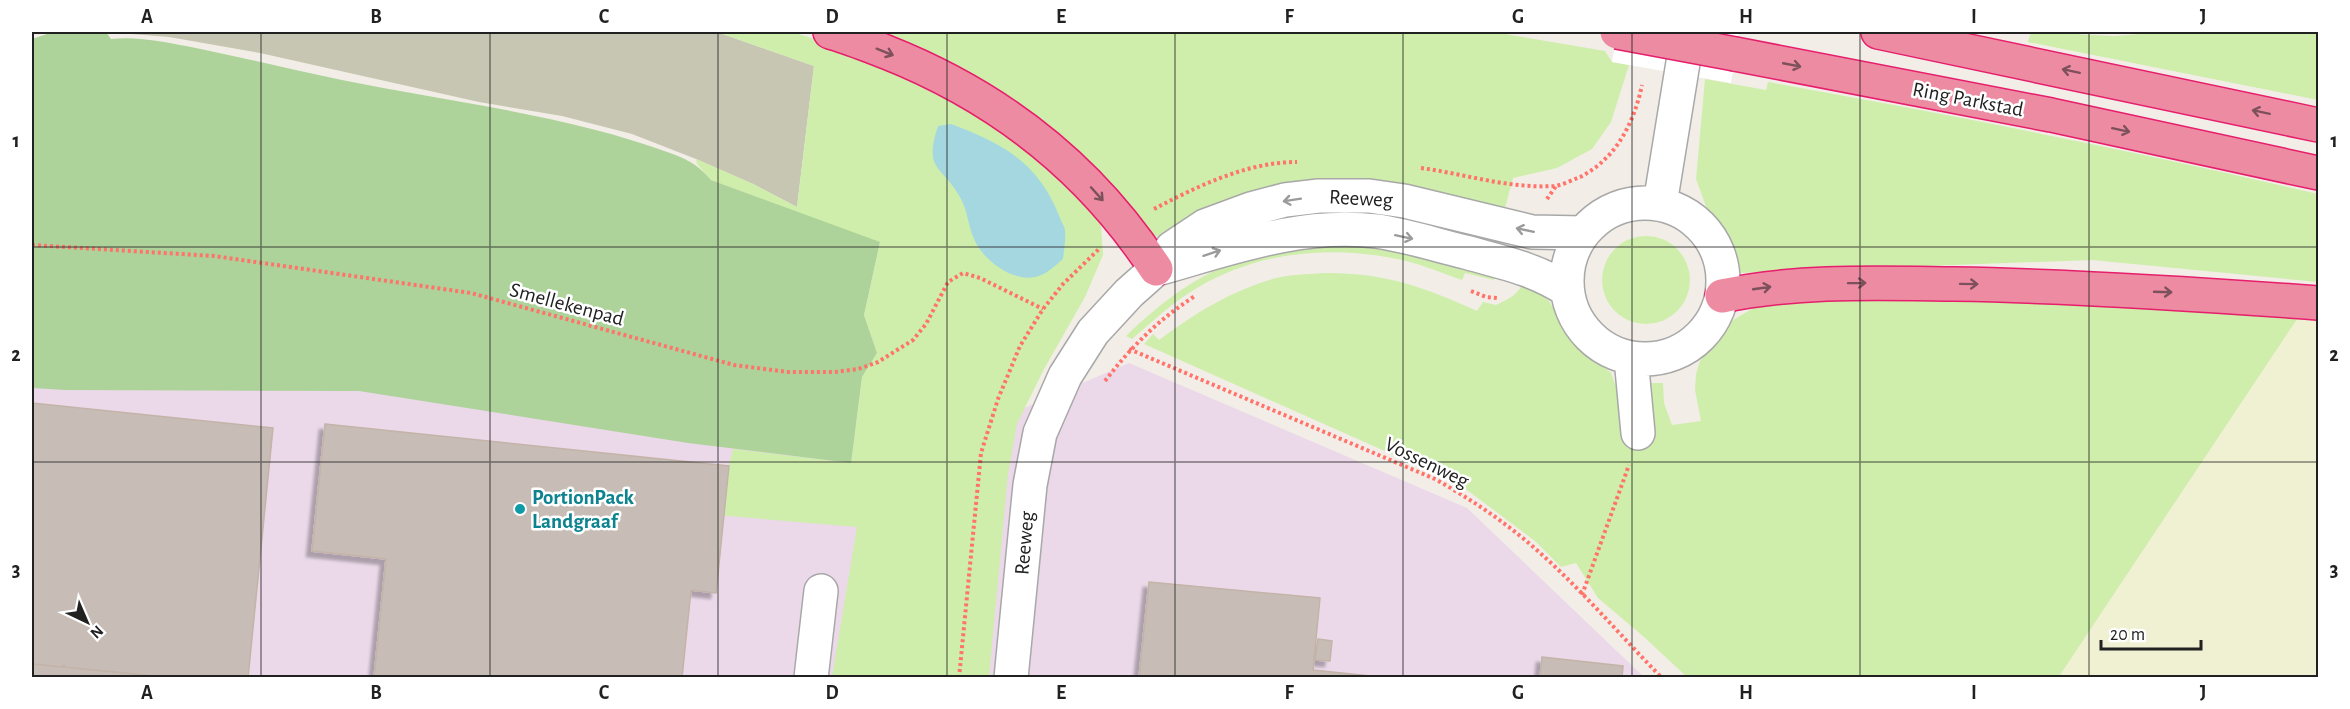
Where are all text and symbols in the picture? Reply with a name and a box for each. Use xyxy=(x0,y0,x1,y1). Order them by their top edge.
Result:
text: A xyxy=(141,7,153,27)
text: B xyxy=(370,7,382,27)
text: C xyxy=(599,7,610,27)
text: D xyxy=(825,7,839,27)
text: E xyxy=(1056,7,1066,27)
text: F xyxy=(1284,7,1294,27)
text: G xyxy=(1512,7,1524,27)
text: H xyxy=(1739,7,1753,27)
text: I xyxy=(1971,7,1977,27)
text: J xyxy=(2200,7,2206,27)
one-way arrow xyxy=(875,47,893,58)
one-way arrow xyxy=(1782,60,1802,71)
one-way arrow xyxy=(2062,65,2081,76)
street label: Ring Parkstad xyxy=(1911,78,2025,121)
one-way arrow xyxy=(2252,106,2272,117)
one-way arrow xyxy=(2110,125,2130,136)
text: 1 xyxy=(12,131,20,151)
text: 1 xyxy=(2330,131,2338,151)
one-way arrow xyxy=(1090,186,1104,201)
street label: Reeweg xyxy=(1329,186,1394,211)
one-way arrow xyxy=(1283,194,1302,205)
one-way arrow xyxy=(1516,224,1535,235)
one-way arrow xyxy=(1393,232,1413,243)
one-way arrow xyxy=(1202,247,1221,258)
one-way arrow xyxy=(1846,277,1866,289)
street label: Smellekenpad xyxy=(508,279,626,330)
one-way arrow xyxy=(1958,279,1978,290)
one-way arrow xyxy=(1752,283,1772,294)
one-way arrow xyxy=(2153,286,2173,297)
text: 2 xyxy=(11,345,21,365)
text: 2 xyxy=(2329,345,2339,365)
street label: Vossenweg xyxy=(1382,433,1473,492)
place label: PortionPack Landgraaf xyxy=(532,487,635,532)
marker: PortionPack Landgraaf xyxy=(513,502,527,516)
street label: Reeweg xyxy=(1011,510,1038,576)
text: 3 xyxy=(12,560,20,580)
text: 3 xyxy=(2330,560,2338,580)
north arrow xyxy=(57,592,117,652)
scale bar xyxy=(2101,613,2202,651)
text: N xyxy=(87,622,106,642)
text: 20 m xyxy=(2110,626,2145,644)
text: A xyxy=(141,683,153,703)
text: B xyxy=(370,683,382,703)
text: C xyxy=(599,683,610,703)
text: D xyxy=(825,683,839,703)
text: E xyxy=(1056,683,1066,703)
text: F xyxy=(1284,683,1294,703)
text: G xyxy=(1512,683,1524,703)
text: H xyxy=(1739,683,1753,703)
text: I xyxy=(1971,683,1977,703)
text: J xyxy=(2200,683,2206,703)

